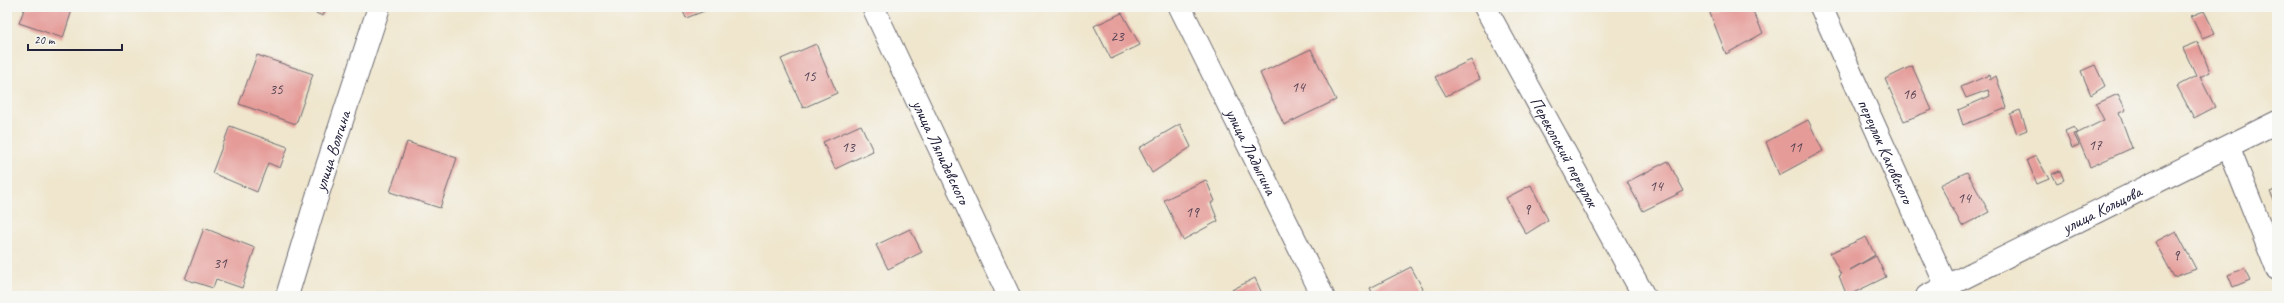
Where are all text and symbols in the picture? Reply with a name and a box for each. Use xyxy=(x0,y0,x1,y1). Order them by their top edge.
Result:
scale bar xyxy=(28,26,122,52)
house number: 23 xyxy=(1110,27,1125,46)
text: 20 m xyxy=(34,32,56,48)
house number: 15 xyxy=(802,67,817,86)
house number: 14 xyxy=(1291,78,1306,97)
house number: 35 xyxy=(269,80,284,99)
house number: 16 xyxy=(1902,85,1917,104)
street label: Перекопский переулок xyxy=(1525,93,1604,212)
street label: улица Ляпидевского xyxy=(907,96,975,209)
street label: переулок Каховского xyxy=(1853,96,1919,209)
street label: улица Ладыгина xyxy=(1220,104,1282,199)
street label: улица Волгина xyxy=(309,106,356,195)
house number: 17 xyxy=(2088,136,2103,155)
house number: 13 xyxy=(841,138,856,157)
house number: 11 xyxy=(1788,138,1803,157)
house number: 14 xyxy=(1649,177,1664,196)
street label: улица Кольцова xyxy=(2058,180,2147,239)
house number: 14 xyxy=(1957,189,1972,208)
house number: 9 xyxy=(1524,200,1532,219)
house number: 19 xyxy=(1185,203,1200,222)
house number: 9 xyxy=(2173,246,2181,265)
house number: 31 xyxy=(213,254,228,273)

